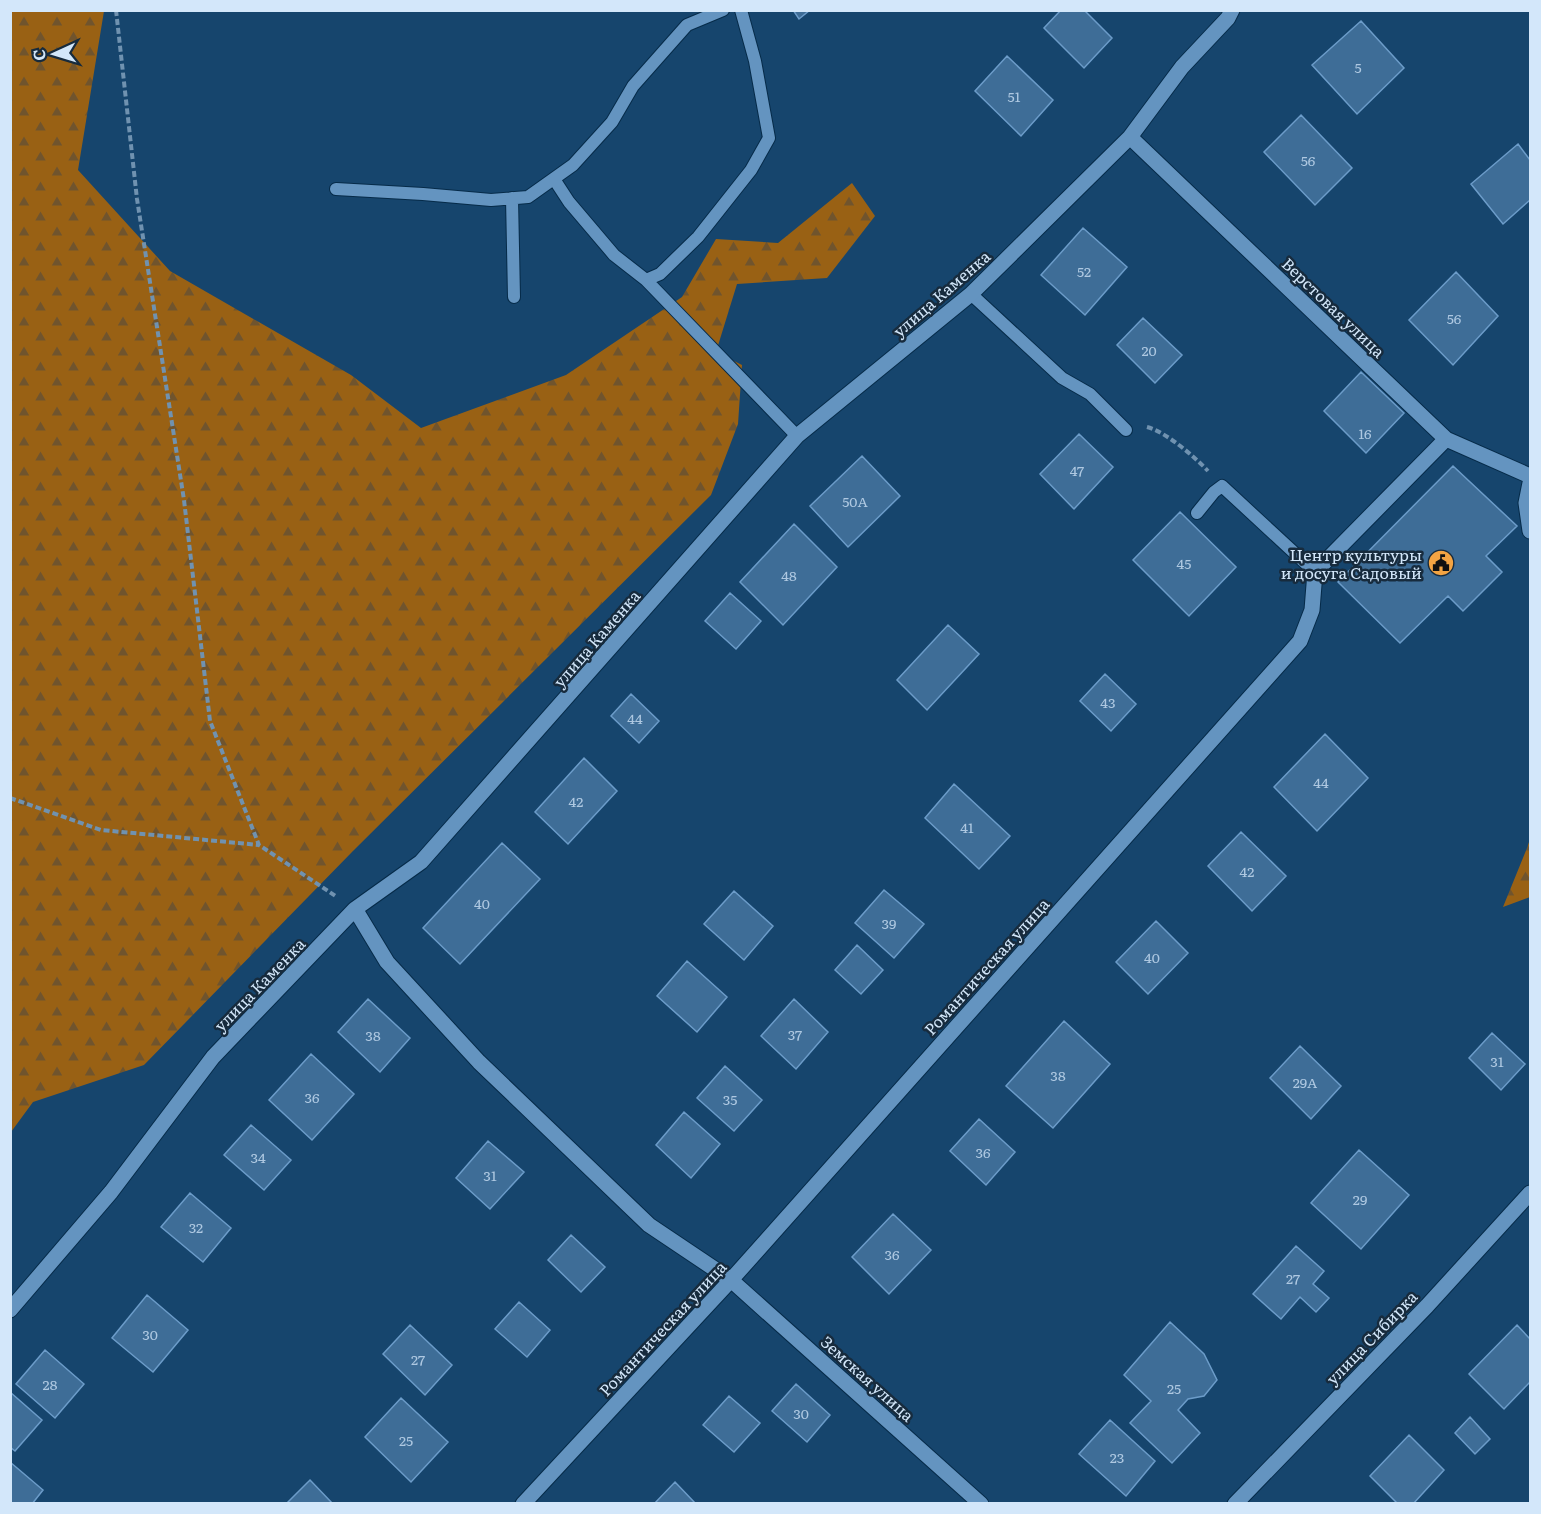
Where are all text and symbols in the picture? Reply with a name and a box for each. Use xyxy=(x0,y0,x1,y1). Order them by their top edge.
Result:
north arrow xyxy=(24,24,84,84)
text: С xyxy=(26,49,50,62)
house number: 5 xyxy=(1354,57,1362,77)
house number: 51 xyxy=(1008,86,1021,106)
house number: 56 xyxy=(1301,150,1316,170)
street label: улица Каменка xyxy=(887,244,995,342)
street label: Верстовая улица xyxy=(1277,252,1391,363)
house number: 52 xyxy=(1077,261,1091,281)
house number: 56 xyxy=(1447,308,1462,328)
house number: 20 xyxy=(1141,340,1157,360)
house number: 16 xyxy=(1358,423,1372,443)
house number: 47 xyxy=(1070,460,1084,480)
house number: 50А xyxy=(842,491,868,511)
place label: Центр культуры и досуга Садовый xyxy=(1281,542,1422,584)
public building icon: Центр культуры и досуга Садовый xyxy=(1426,548,1456,578)
house number: 45 xyxy=(1177,553,1191,573)
house number: 48 xyxy=(781,565,797,585)
street label: улица Каменка xyxy=(547,584,645,692)
house number: 43 xyxy=(1100,692,1116,712)
house number: 44 xyxy=(627,708,643,728)
house number: 44 xyxy=(1313,772,1329,792)
house number: 42 xyxy=(569,791,583,811)
house number: 41 xyxy=(960,817,974,837)
house number: 42 xyxy=(1240,861,1254,881)
street label: Романтическая улица xyxy=(918,892,1054,1040)
house number: 40 xyxy=(474,893,490,913)
house number: 39 xyxy=(882,913,896,933)
street label: улица Каменка xyxy=(208,931,310,1036)
house number: 40 xyxy=(1144,947,1160,967)
house number: 37 xyxy=(788,1024,802,1044)
house number: 38 xyxy=(365,1025,381,1045)
house number: 31 xyxy=(1490,1051,1504,1071)
house number: 38 xyxy=(1050,1065,1066,1085)
house number: 29А xyxy=(1293,1072,1318,1092)
house number: 36 xyxy=(304,1087,320,1107)
house number: 35 xyxy=(723,1089,737,1109)
house number: 36 xyxy=(975,1142,991,1162)
house number: 34 xyxy=(250,1147,266,1167)
house number: 31 xyxy=(483,1165,497,1185)
house number: 29 xyxy=(1353,1189,1367,1209)
house number: 32 xyxy=(189,1217,203,1237)
house number: 36 xyxy=(884,1244,900,1264)
street label: Романтическая улица xyxy=(593,1255,731,1401)
house number: 27 xyxy=(1286,1268,1300,1288)
street label: улица Сибирка xyxy=(1320,1284,1422,1389)
house number: 30 xyxy=(142,1324,158,1344)
street label: Земская улица xyxy=(816,1330,920,1427)
house number: 27 xyxy=(411,1349,425,1369)
house number: 28 xyxy=(43,1374,58,1394)
house number: 25 xyxy=(1167,1378,1181,1398)
house number: 30 xyxy=(793,1403,809,1423)
house number: 25 xyxy=(399,1430,413,1450)
house number: 23 xyxy=(1110,1447,1124,1467)

